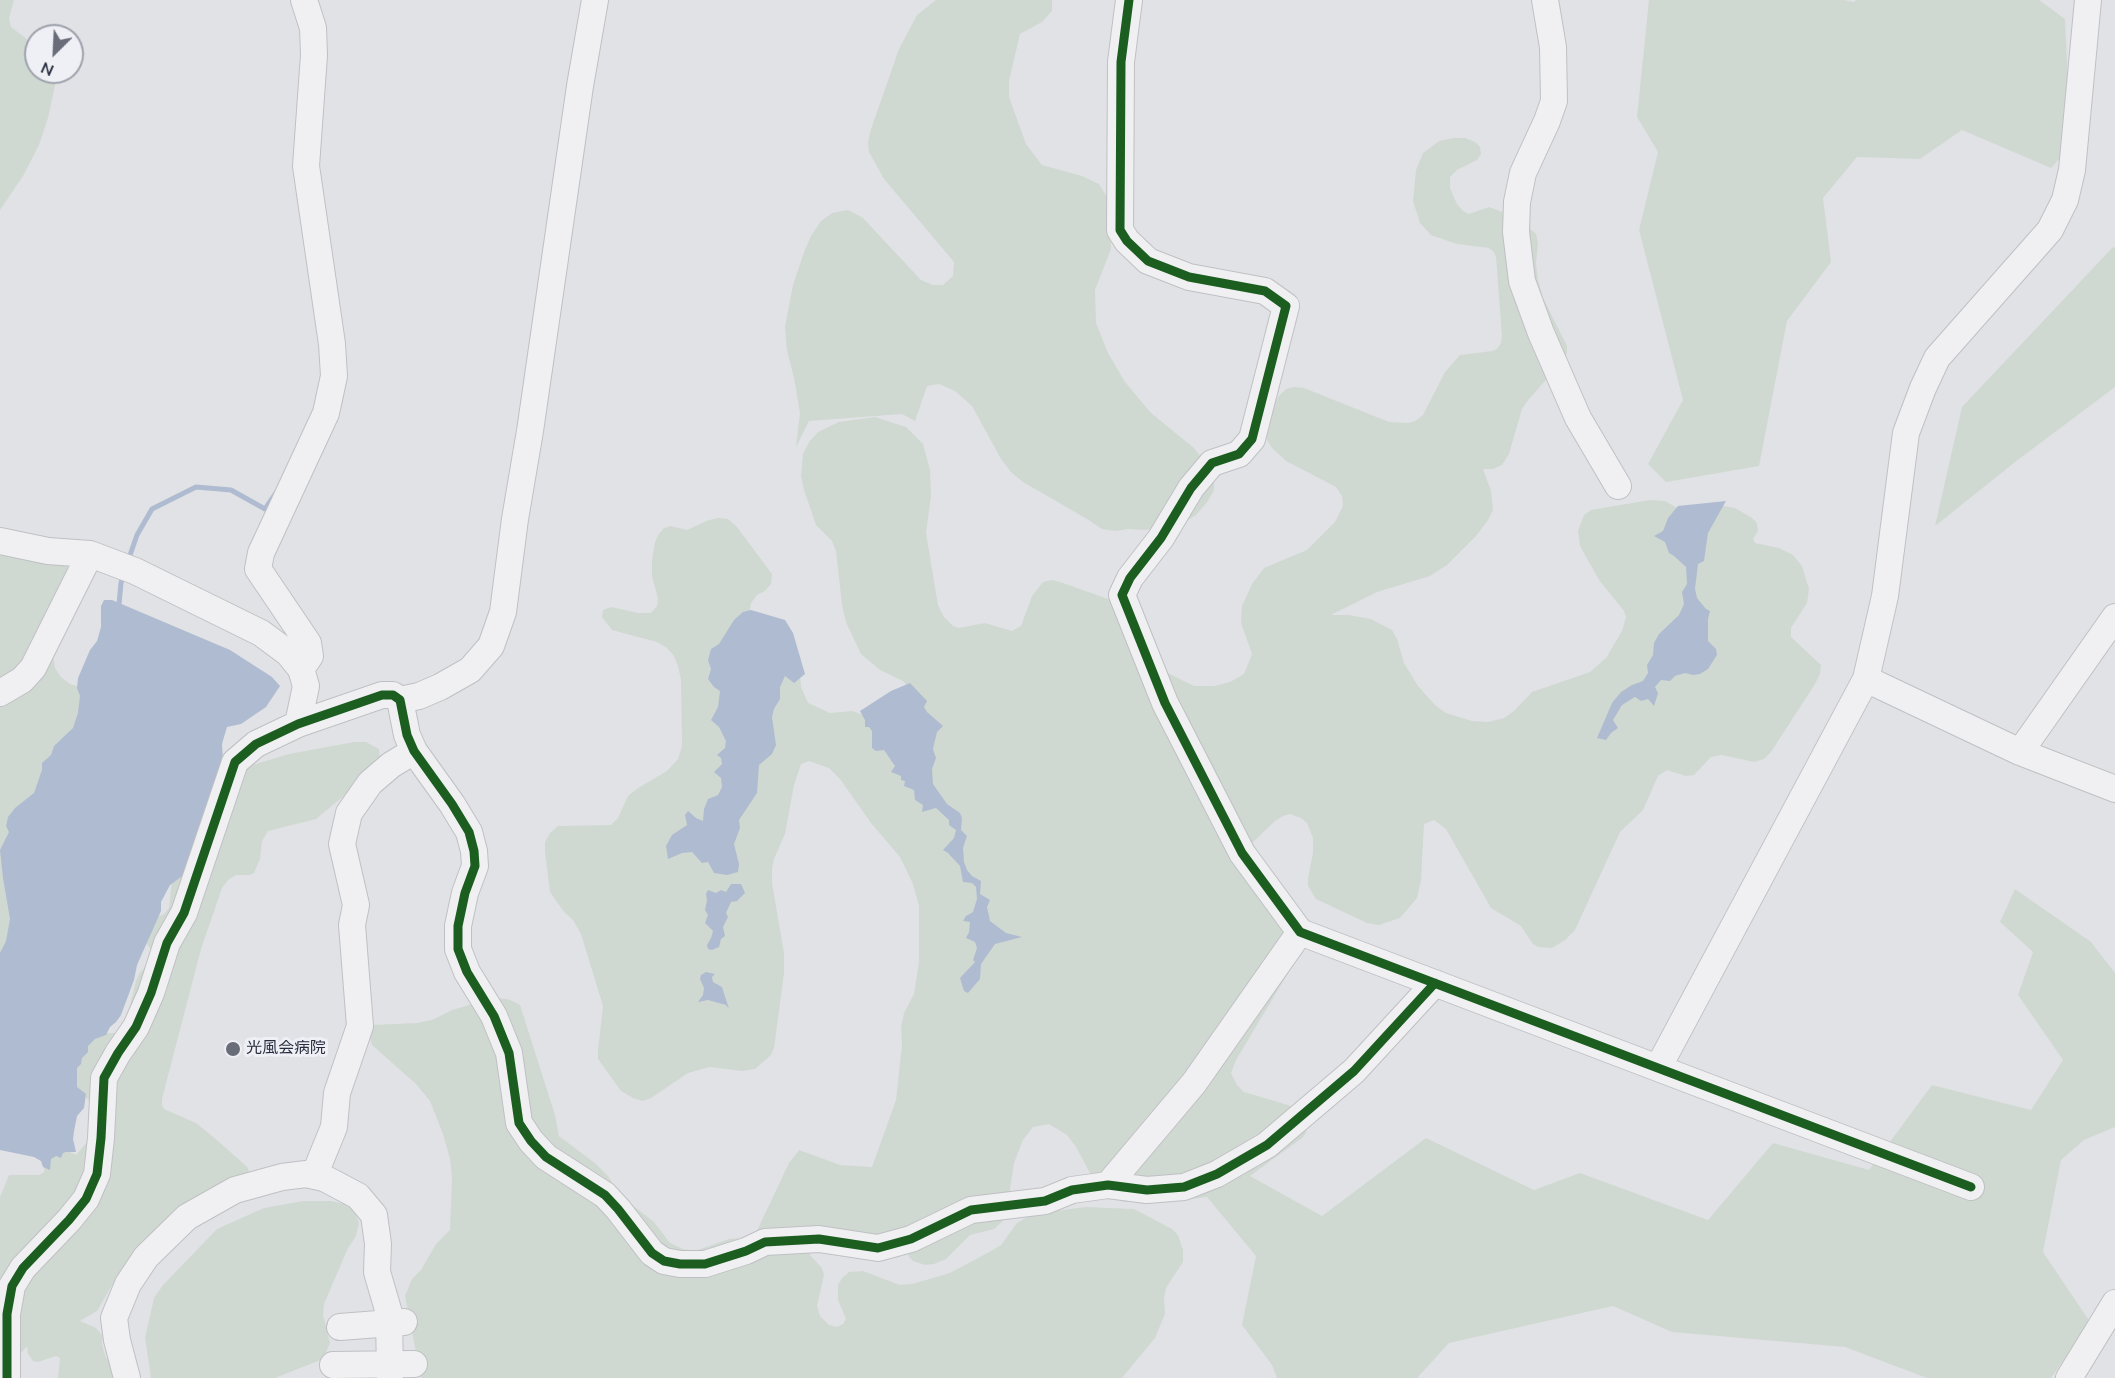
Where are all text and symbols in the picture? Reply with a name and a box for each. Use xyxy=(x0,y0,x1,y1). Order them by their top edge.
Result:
north arrow xyxy=(24,24,84,84)
text: N xyxy=(38,56,57,81)
place label: 光風会病院 xyxy=(246,1039,326,1059)
marker: 光風会病院 xyxy=(224,1040,242,1058)

